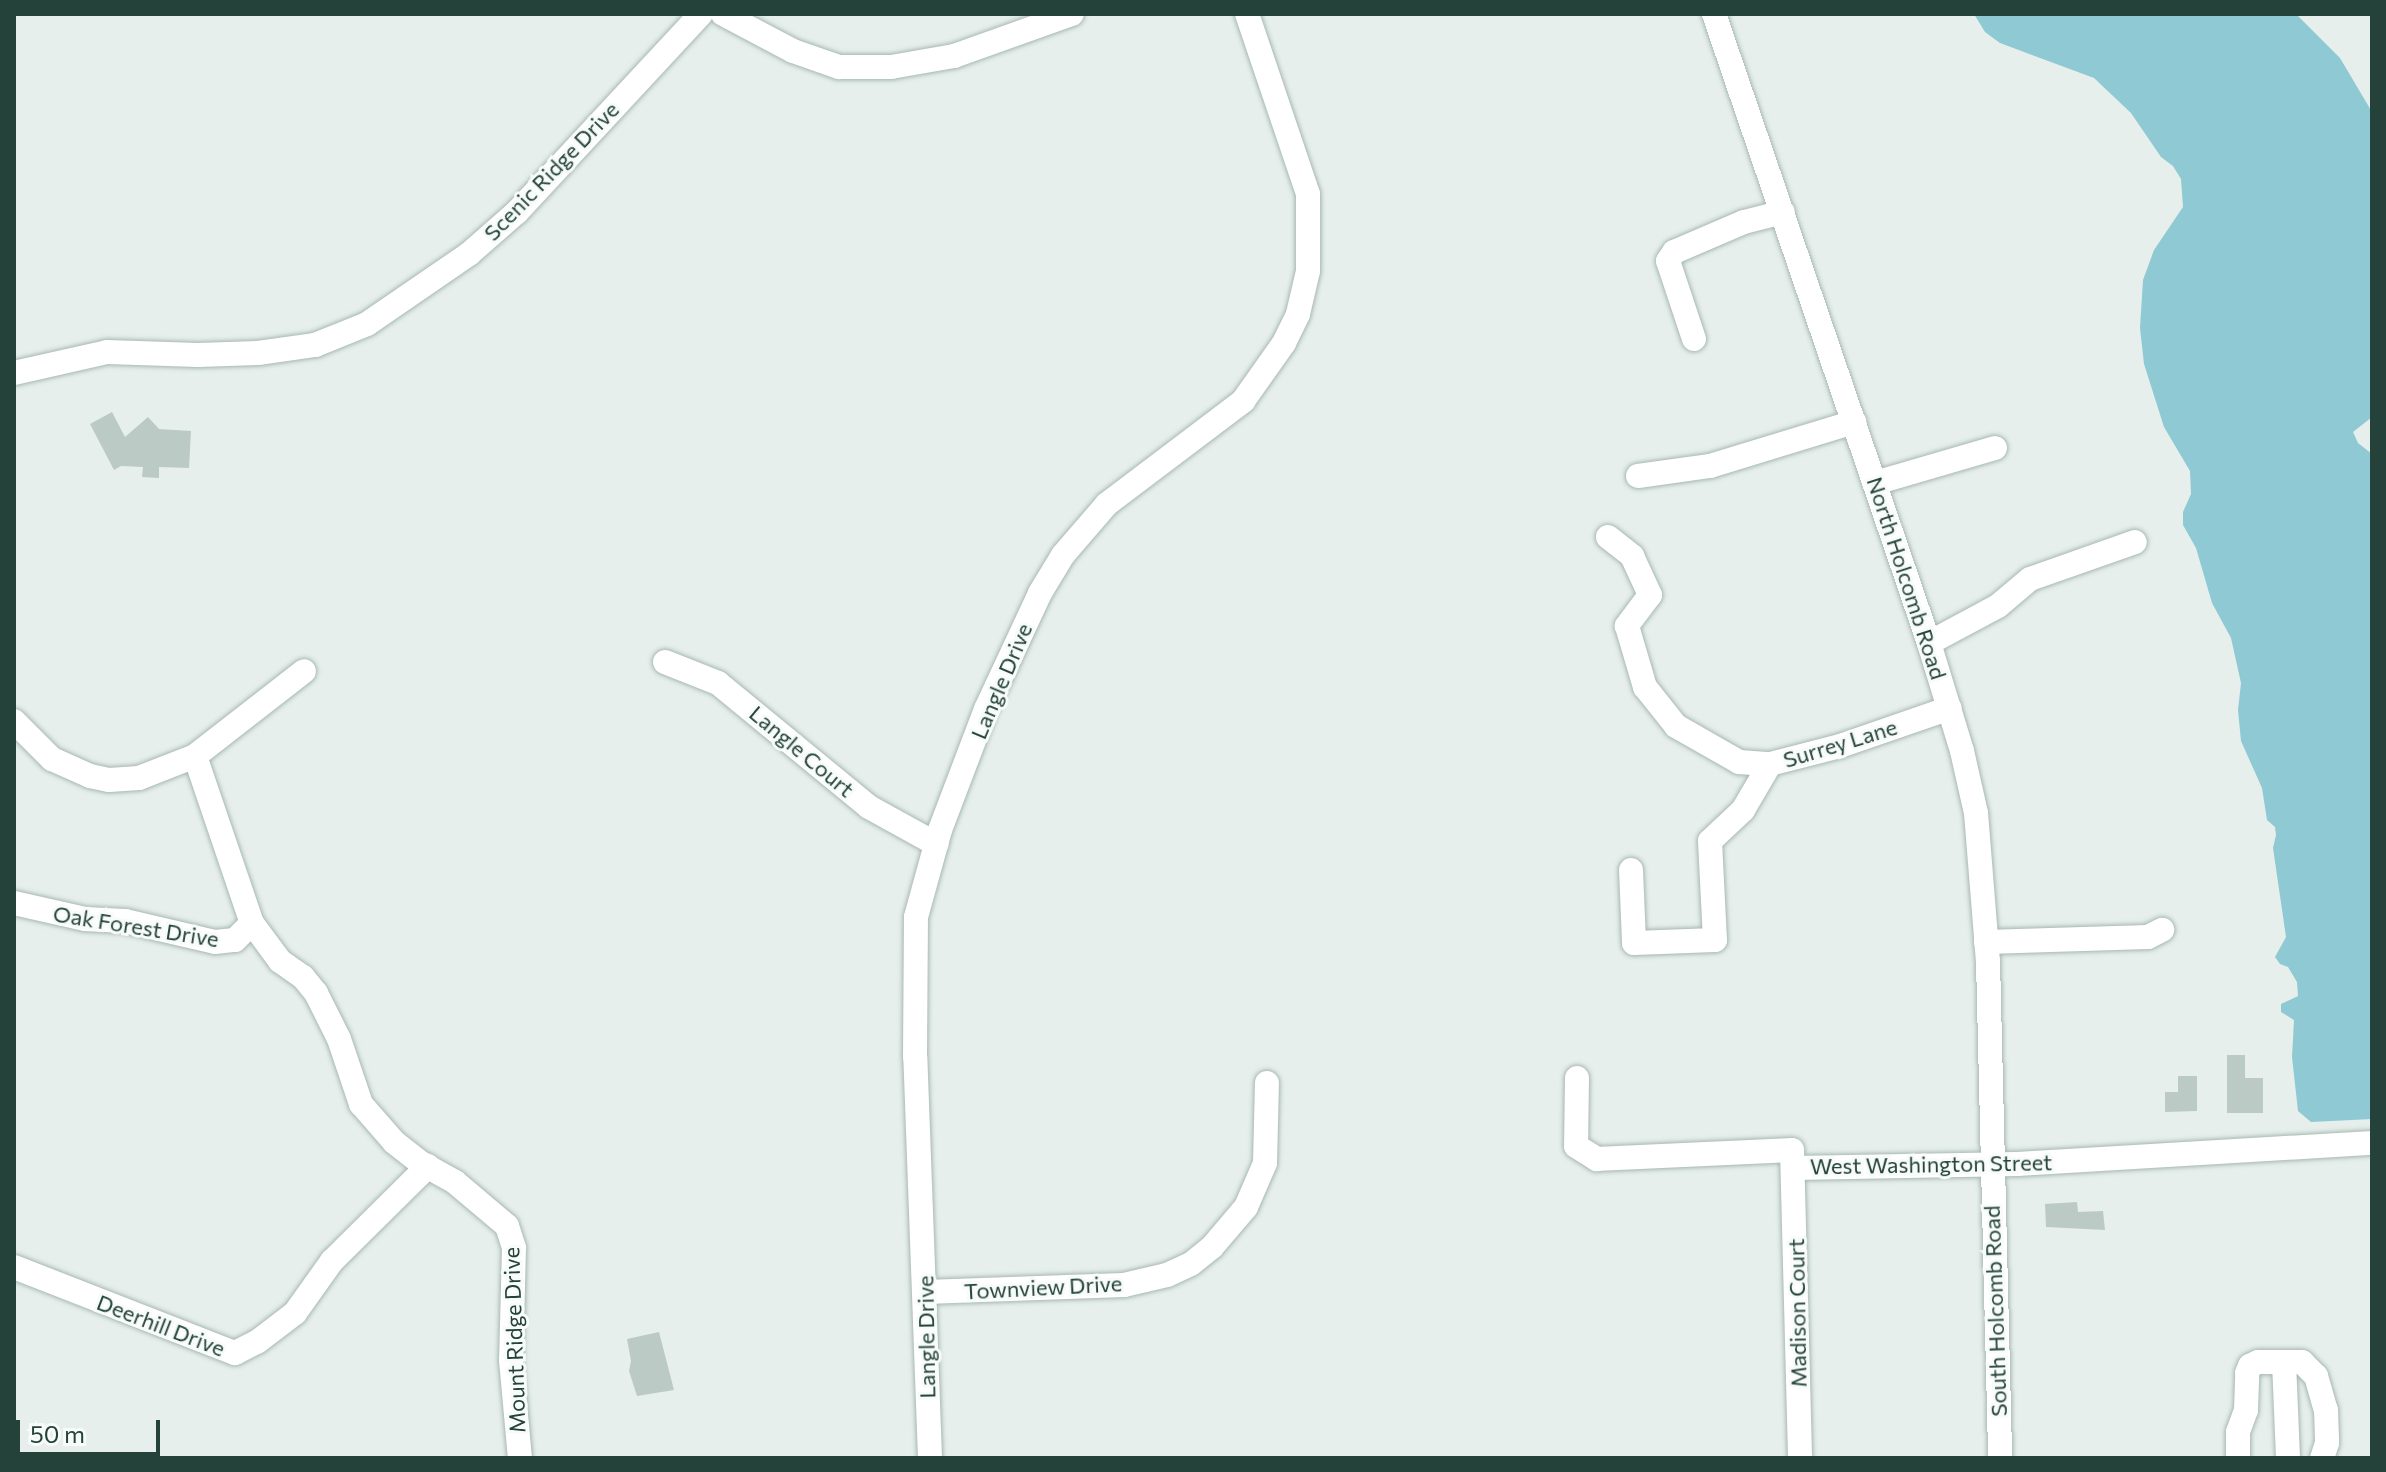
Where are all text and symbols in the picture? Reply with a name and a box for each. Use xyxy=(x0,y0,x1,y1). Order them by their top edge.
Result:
street label: Scenic Ridge Drive xyxy=(478,96,624,246)
street label: North Holcomb Road xyxy=(1862,473,1952,683)
street label: Langle Drive xyxy=(965,619,1037,743)
street label: Langle Court xyxy=(744,700,860,802)
street label: Surrey Lane xyxy=(1780,713,1900,773)
street label: Oak Forest Drive xyxy=(51,900,221,952)
street label: West Washington Street xyxy=(1810,1149,2052,1179)
street label: South Holcomb Road xyxy=(1978,1205,2012,1417)
street label: Madison Court xyxy=(1783,1238,1811,1388)
street label: Mount Ridge Drive xyxy=(498,1247,530,1433)
street label: Townview Drive xyxy=(963,1270,1123,1304)
street label: Langle Drive xyxy=(912,1275,940,1399)
street label: Deerhill Drive xyxy=(93,1288,229,1362)
scale bar xyxy=(20,1404,164,1454)
text: 50 m xyxy=(30,1419,85,1448)

